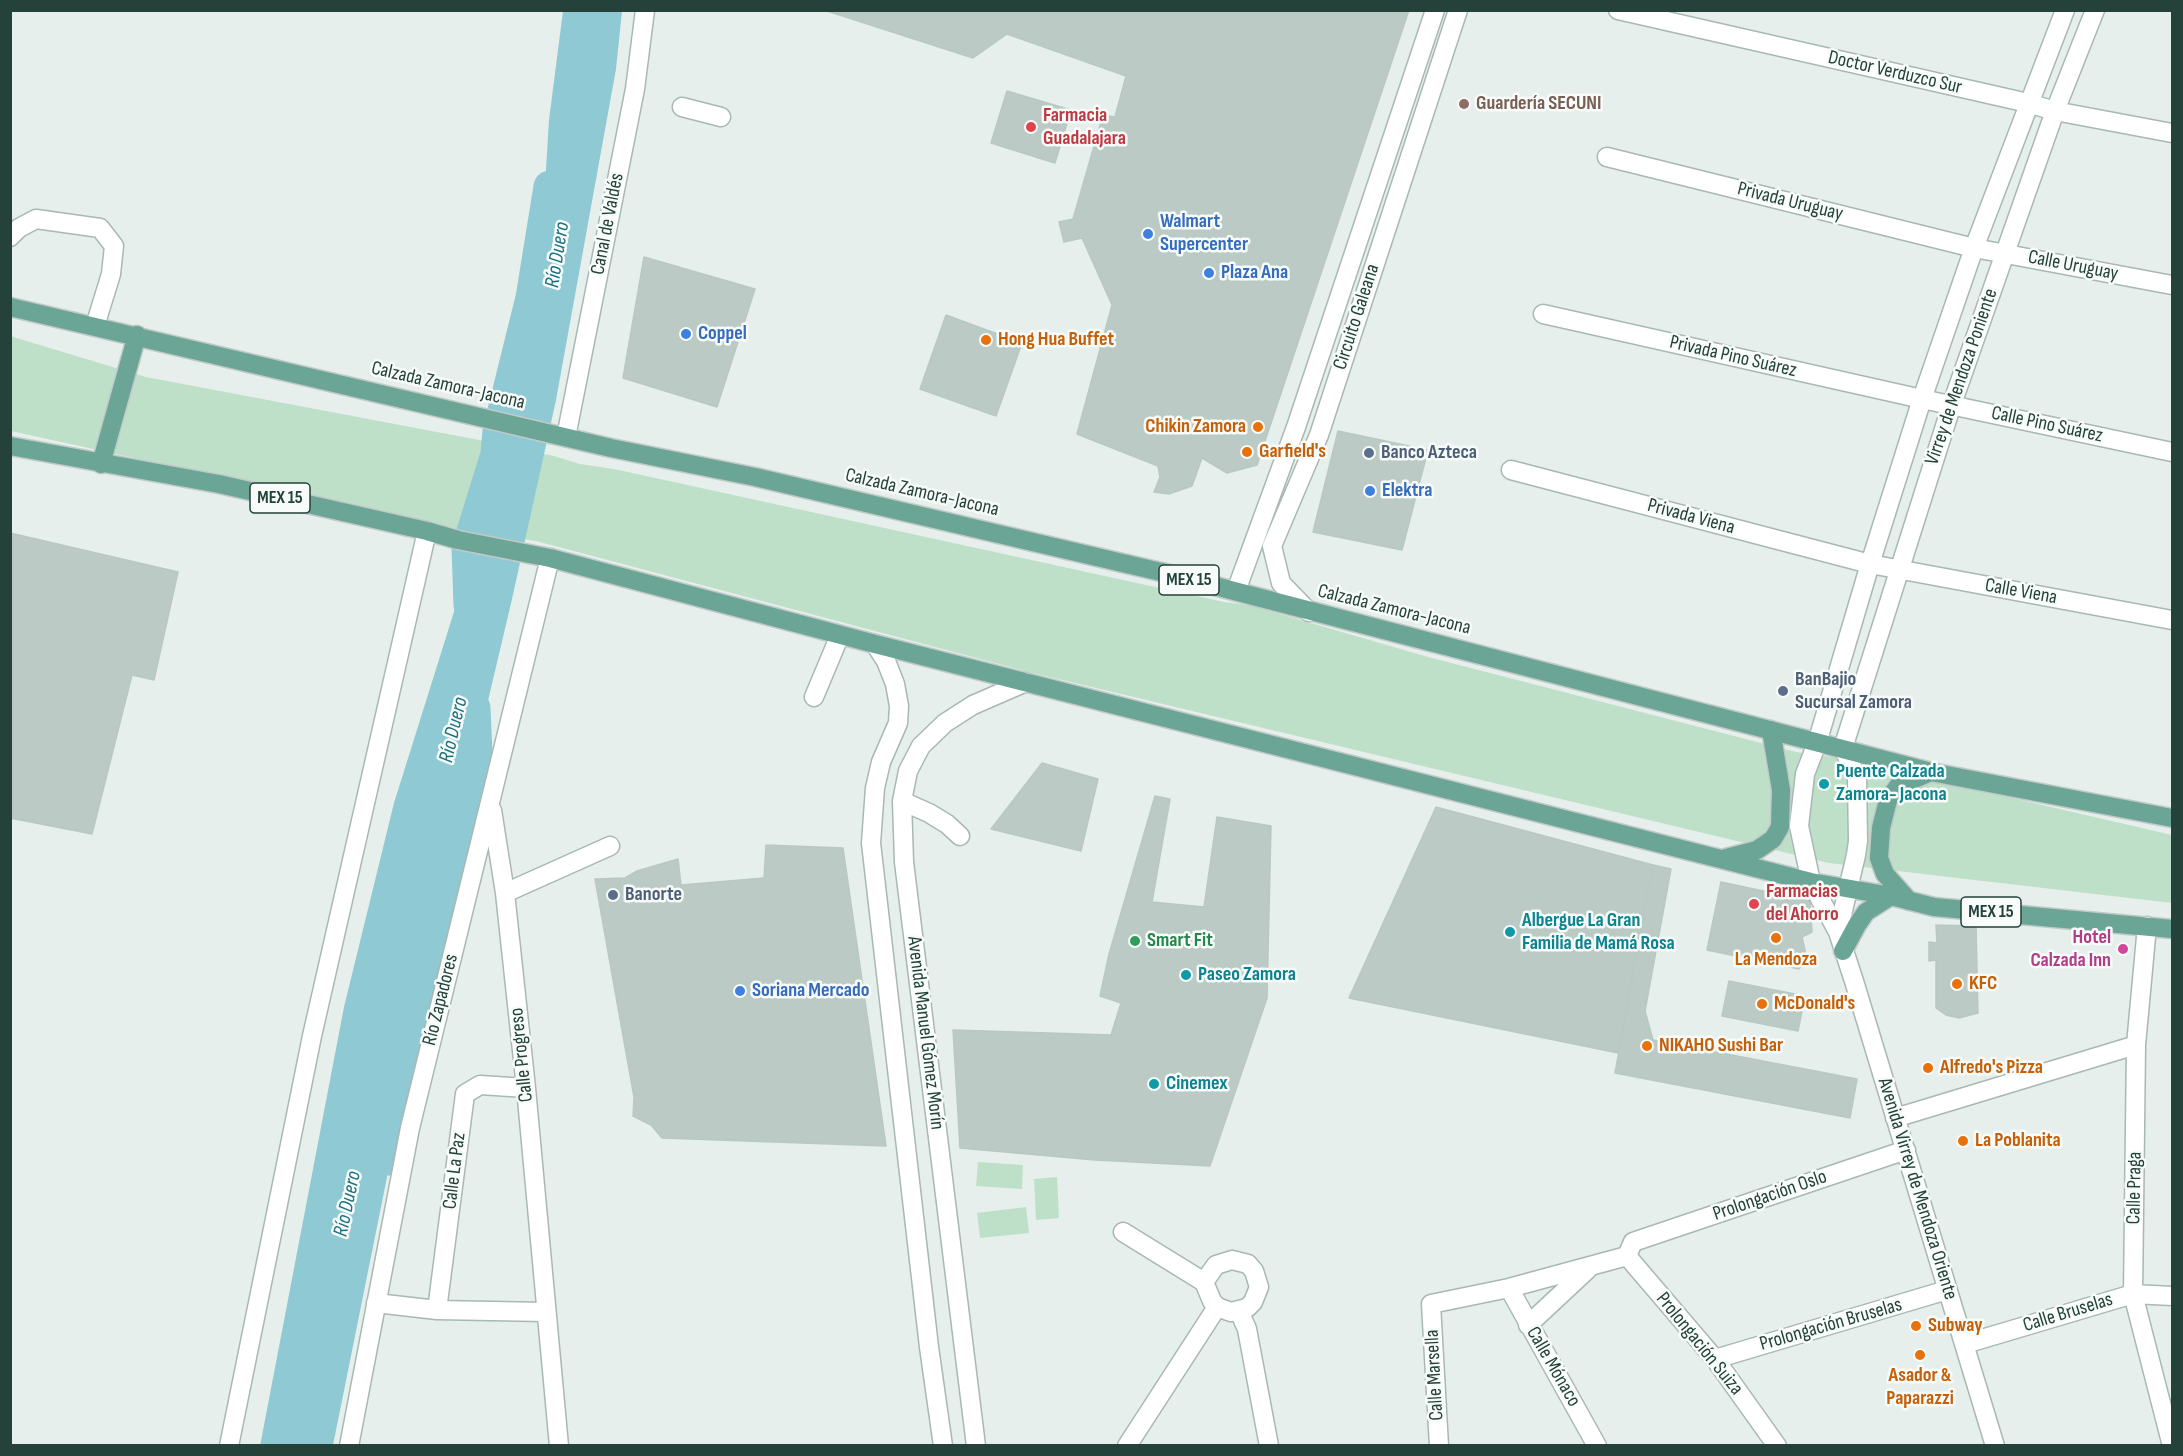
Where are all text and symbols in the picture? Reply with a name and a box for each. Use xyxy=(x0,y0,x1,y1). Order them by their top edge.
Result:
street label: Doctor Verduzco Sur xyxy=(1826,46,1964,100)
place label: Guardería SECUNI xyxy=(1476,92,1601,116)
marker: Guardería SECUNI xyxy=(1457,97,1471,111)
place label: Farmacia Guadalajara xyxy=(1043,104,1126,151)
marker: Farmacia Guadalajara xyxy=(1024,120,1038,134)
street label: Canal de Valdés xyxy=(586,171,630,277)
street label: Privada Uruguay xyxy=(1735,177,1845,227)
place label: Walmart Supercenter xyxy=(1160,210,1248,257)
water label: Río Duero xyxy=(540,220,576,290)
marker: Walmart Supercenter xyxy=(1141,227,1155,241)
street label: Calle Uruguay xyxy=(2026,246,2120,286)
place label: Plaza Ana xyxy=(1221,261,1288,285)
street label: Circuito Galeana xyxy=(1329,261,1385,373)
marker: Plaza Ana xyxy=(1202,266,1216,280)
street label: Virrey de Mendoza Poniente xyxy=(1921,286,2003,468)
place label: Coppel xyxy=(698,322,747,346)
marker: Coppel xyxy=(679,327,693,341)
place label: Hong Hua Buffet xyxy=(998,328,1114,352)
street label: Privada Pino Suárez xyxy=(1667,331,1799,383)
marker: Hong Hua Buffet xyxy=(979,333,993,347)
street label: Calzada Zamora-Jacona xyxy=(369,357,527,415)
street label: Calle Pino Suárez xyxy=(1989,401,2105,449)
place label: Chikin Zamora xyxy=(1145,415,1246,439)
marker: Chikin Zamora xyxy=(1251,420,1265,434)
place label: Garfield's xyxy=(1259,440,1326,464)
place label: Banco Azteca xyxy=(1381,441,1477,465)
marker: Garfield's xyxy=(1240,445,1254,459)
marker: Banco Azteca xyxy=(1362,446,1376,460)
street label: Calzada Zamora-Jacona xyxy=(843,464,1001,522)
place label: Elektra xyxy=(1382,479,1432,503)
road number: MEX 15 xyxy=(250,483,310,513)
marker: Elektra xyxy=(1363,484,1377,498)
street label: Privada Viena xyxy=(1645,494,1737,540)
road number: MEX 15 xyxy=(1159,565,1219,595)
street label: Calle Viena xyxy=(1983,574,2059,610)
street label: Calzada Zamora-Jacona xyxy=(1315,579,1473,641)
place label: BanBajio Sucursal Zamora xyxy=(1795,668,1912,715)
marker: BanBajio Sucursal Zamora xyxy=(1776,684,1790,698)
water label: Río Duero xyxy=(434,695,474,765)
place label: Puente Calzada Zamora- Jacona xyxy=(1836,760,1947,807)
marker: Puente Calzada Zamora- Jacona xyxy=(1817,777,1831,791)
place label: Farmacias del Ahorro xyxy=(1766,880,1839,927)
place label: Banorte xyxy=(625,883,682,907)
marker: Banorte xyxy=(606,888,620,902)
marker: Farmacias del Ahorro xyxy=(1747,897,1761,911)
road number: MEX 15 xyxy=(1961,897,2021,927)
place label: Albergue La Gran Familia de Mamá Rosa xyxy=(1522,909,1675,956)
marker: Albergue La Gran Familia de Mamá Rosa xyxy=(1503,925,1517,939)
place label: Hotel Calzada Inn xyxy=(2031,926,2111,973)
place label: Smart Fit xyxy=(1147,929,1213,953)
marker: La Mendoza xyxy=(1769,931,1783,945)
marker: Smart Fit xyxy=(1128,934,1142,948)
street label: Avenida Manuel Gómez Morín xyxy=(901,935,949,1131)
marker: Hotel Calzada Inn xyxy=(2116,942,2130,956)
place label: La Mendoza xyxy=(1735,948,1817,972)
street label: Río Zapadores xyxy=(418,952,464,1048)
place label: Paseo Zamora xyxy=(1198,963,1296,987)
marker: Paseo Zamora xyxy=(1179,968,1193,982)
place label: KFC xyxy=(1969,972,1997,996)
marker: KFC xyxy=(1950,977,1964,991)
place label: Soriana Mercado xyxy=(752,979,869,1003)
marker: Soriana Mercado xyxy=(733,984,747,998)
place label: McDonald's xyxy=(1774,992,1855,1016)
marker: McDonald's xyxy=(1755,997,1769,1011)
street label: Calle Progreso xyxy=(505,1007,539,1103)
place label: NIKAHO Sushi Bar xyxy=(1659,1034,1783,1058)
marker: NIKAHO Sushi Bar xyxy=(1640,1039,1654,1053)
place label: Alfredo's Pizza xyxy=(1940,1056,2043,1080)
marker: Alfredo's Pizza xyxy=(1921,1061,1935,1075)
place label: Cinemex xyxy=(1166,1072,1228,1096)
street label: Avenida Virrey de Mendoza Oriente xyxy=(1872,1075,1962,1303)
marker: Cinemex xyxy=(1147,1077,1161,1091)
place label: La Poblanita xyxy=(1975,1129,2061,1153)
street label: Calle La Paz xyxy=(438,1131,472,1211)
marker: La Poblanita xyxy=(1956,1134,1970,1148)
street label: Calle Praga xyxy=(2122,1151,2148,1225)
street label: Prolongación Oslo xyxy=(1710,1165,1830,1227)
water label: Río Duero xyxy=(329,1169,367,1239)
street label: Prolongación Suiza xyxy=(1650,1288,1748,1400)
street label: Calle Bruselas xyxy=(2020,1288,2116,1338)
street label: Prolongación Bruselas xyxy=(1757,1293,1905,1357)
place label: Subway xyxy=(1928,1314,1983,1338)
marker: Subway xyxy=(1909,1319,1923,1333)
street label: Calle Mónaco xyxy=(1521,1323,1585,1411)
street label: Calle Marsella xyxy=(1421,1329,1449,1421)
marker: Asador & Paparazzi xyxy=(1913,1348,1927,1362)
place label: Asador & Paparazzi xyxy=(1886,1364,1954,1411)

